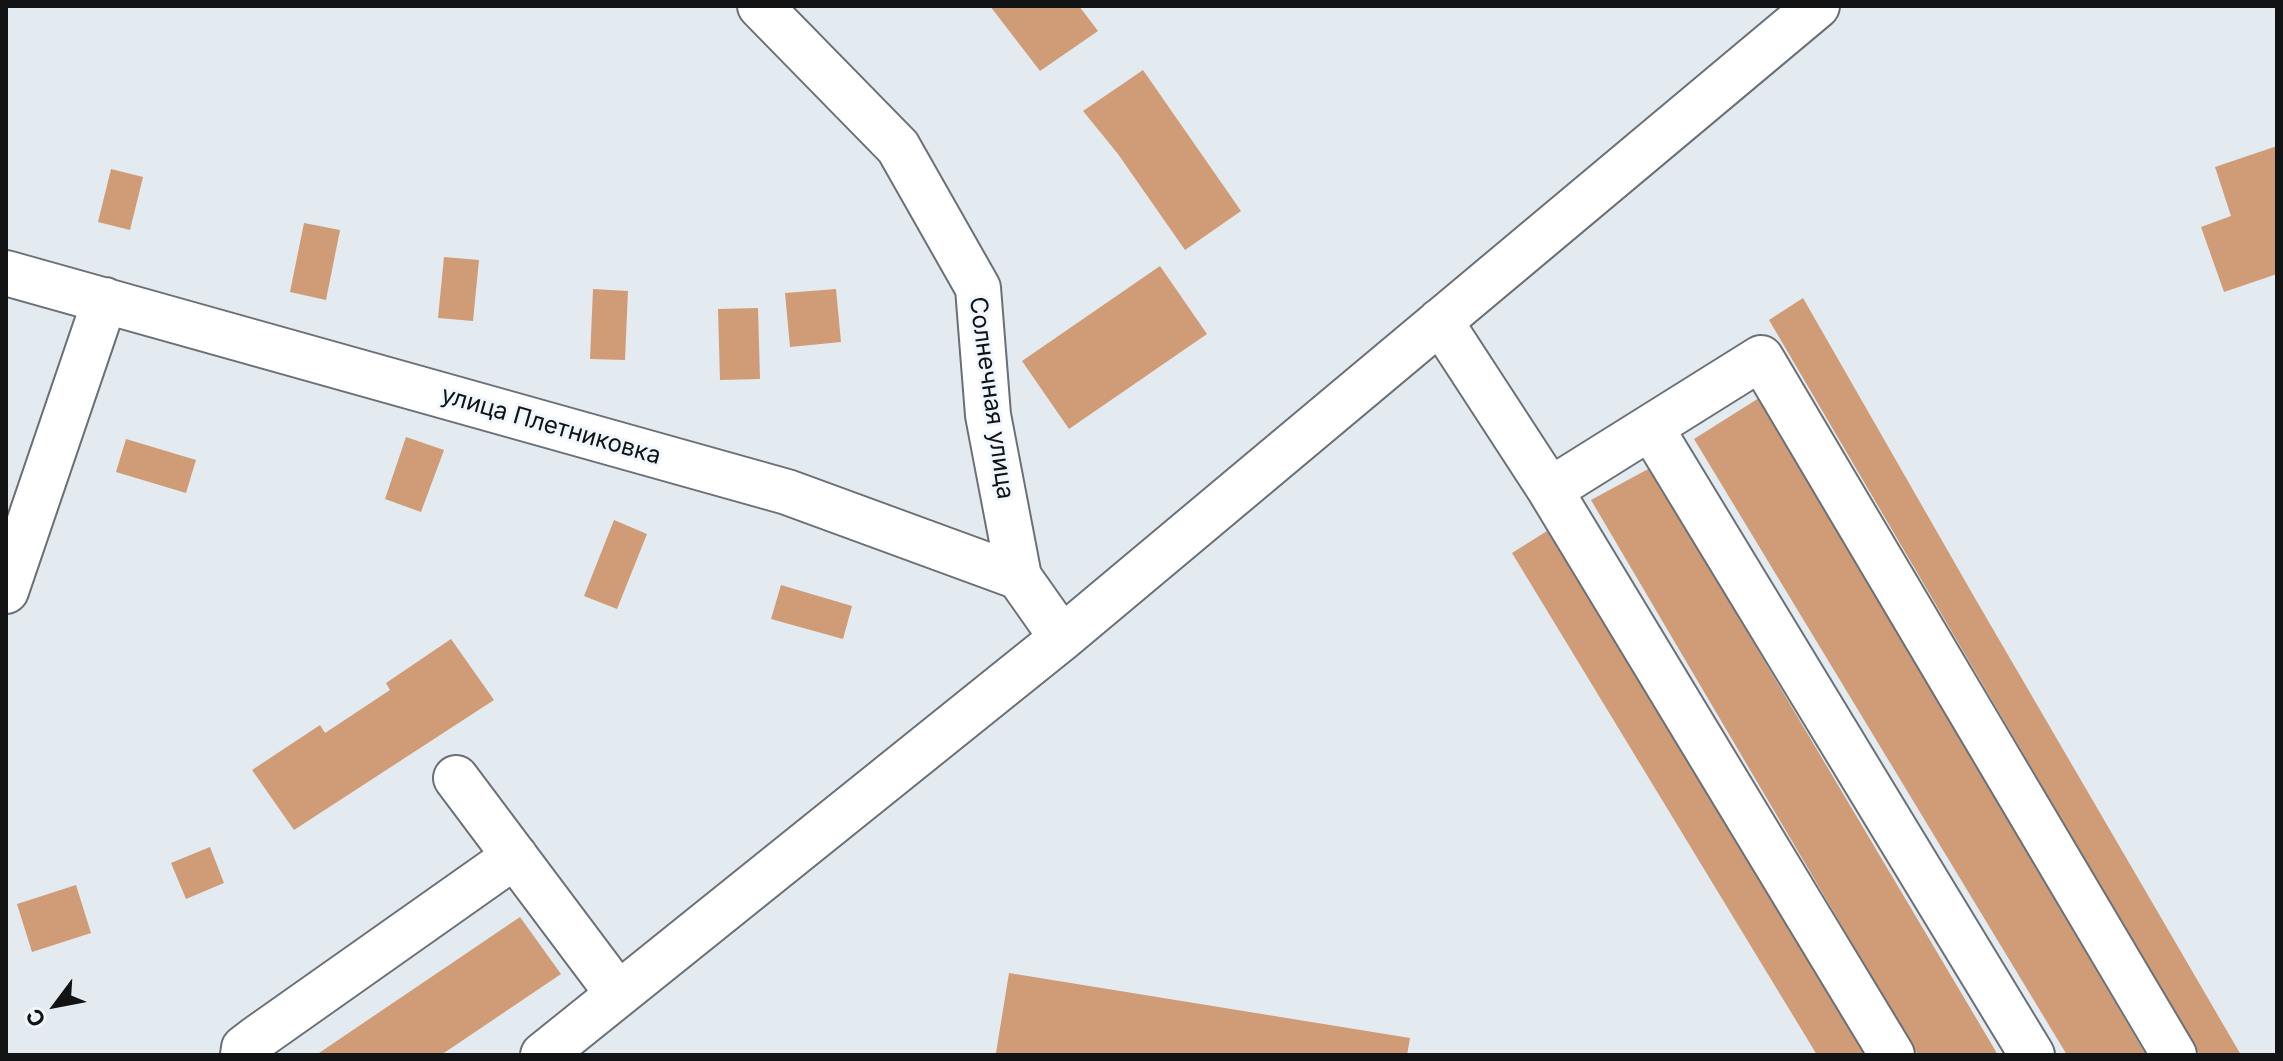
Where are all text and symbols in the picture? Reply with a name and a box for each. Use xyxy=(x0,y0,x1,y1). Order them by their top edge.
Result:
street label: Солнечная улица xyxy=(963,295,1019,501)
street label: улица Плетниковка xyxy=(438,381,664,471)
north arrow xyxy=(16,965,96,1045)
text: С xyxy=(20,1004,51,1032)

